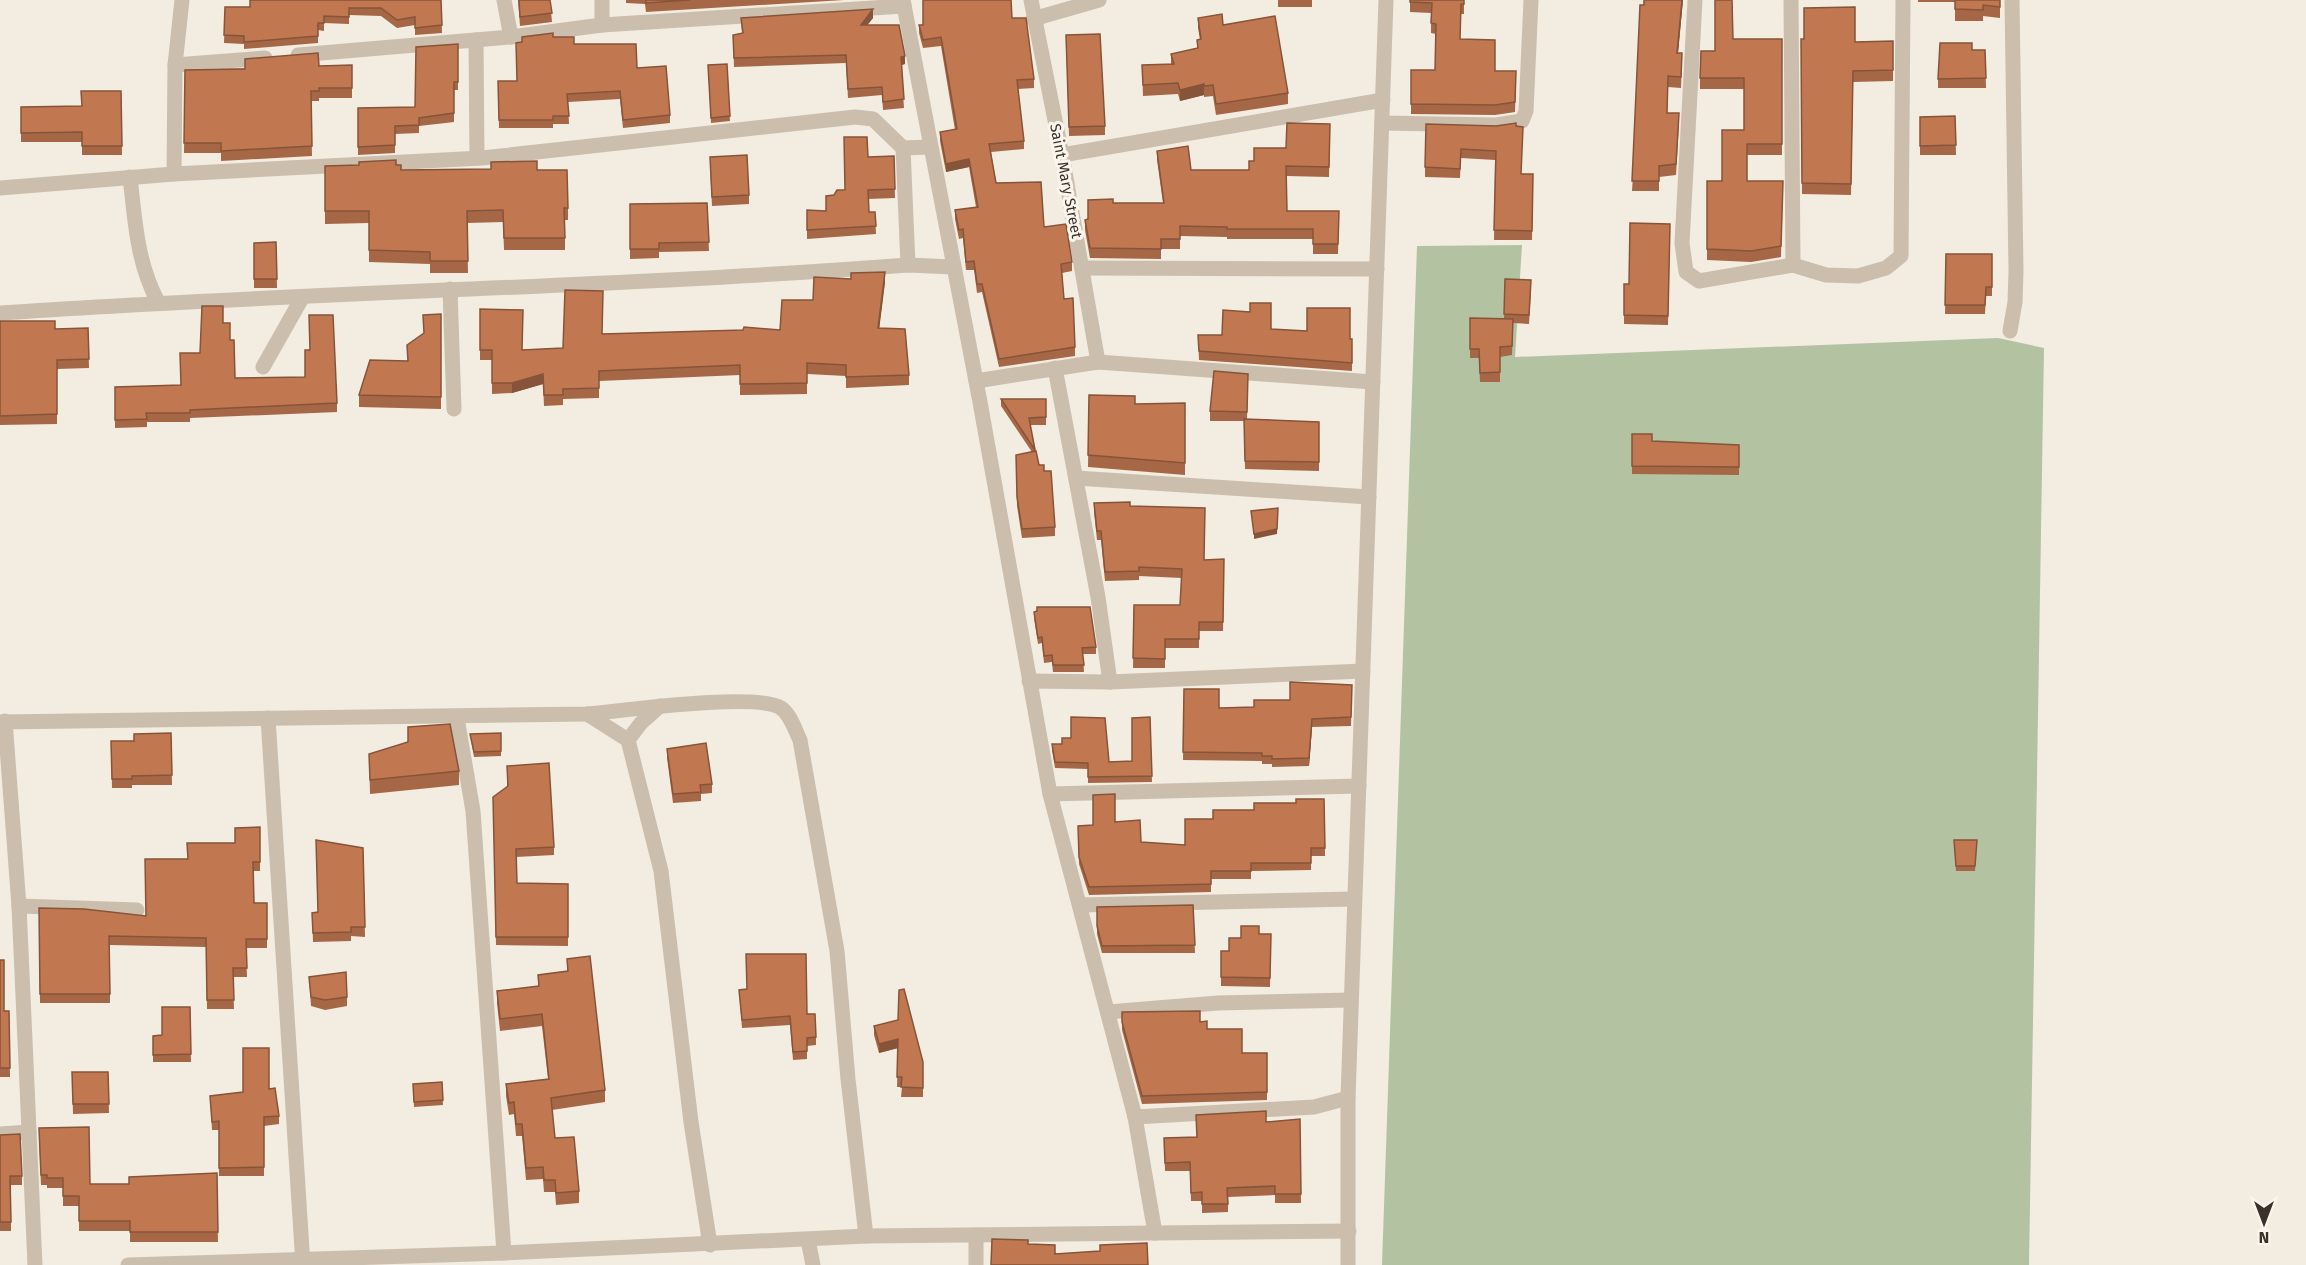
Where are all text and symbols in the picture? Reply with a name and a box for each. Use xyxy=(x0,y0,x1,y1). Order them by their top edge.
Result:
street label: Saint Mary Street xyxy=(1046,122,1086,240)
north arrow xyxy=(2234,1193,2294,1253)
text: N xyxy=(2259,1228,2269,1247)

